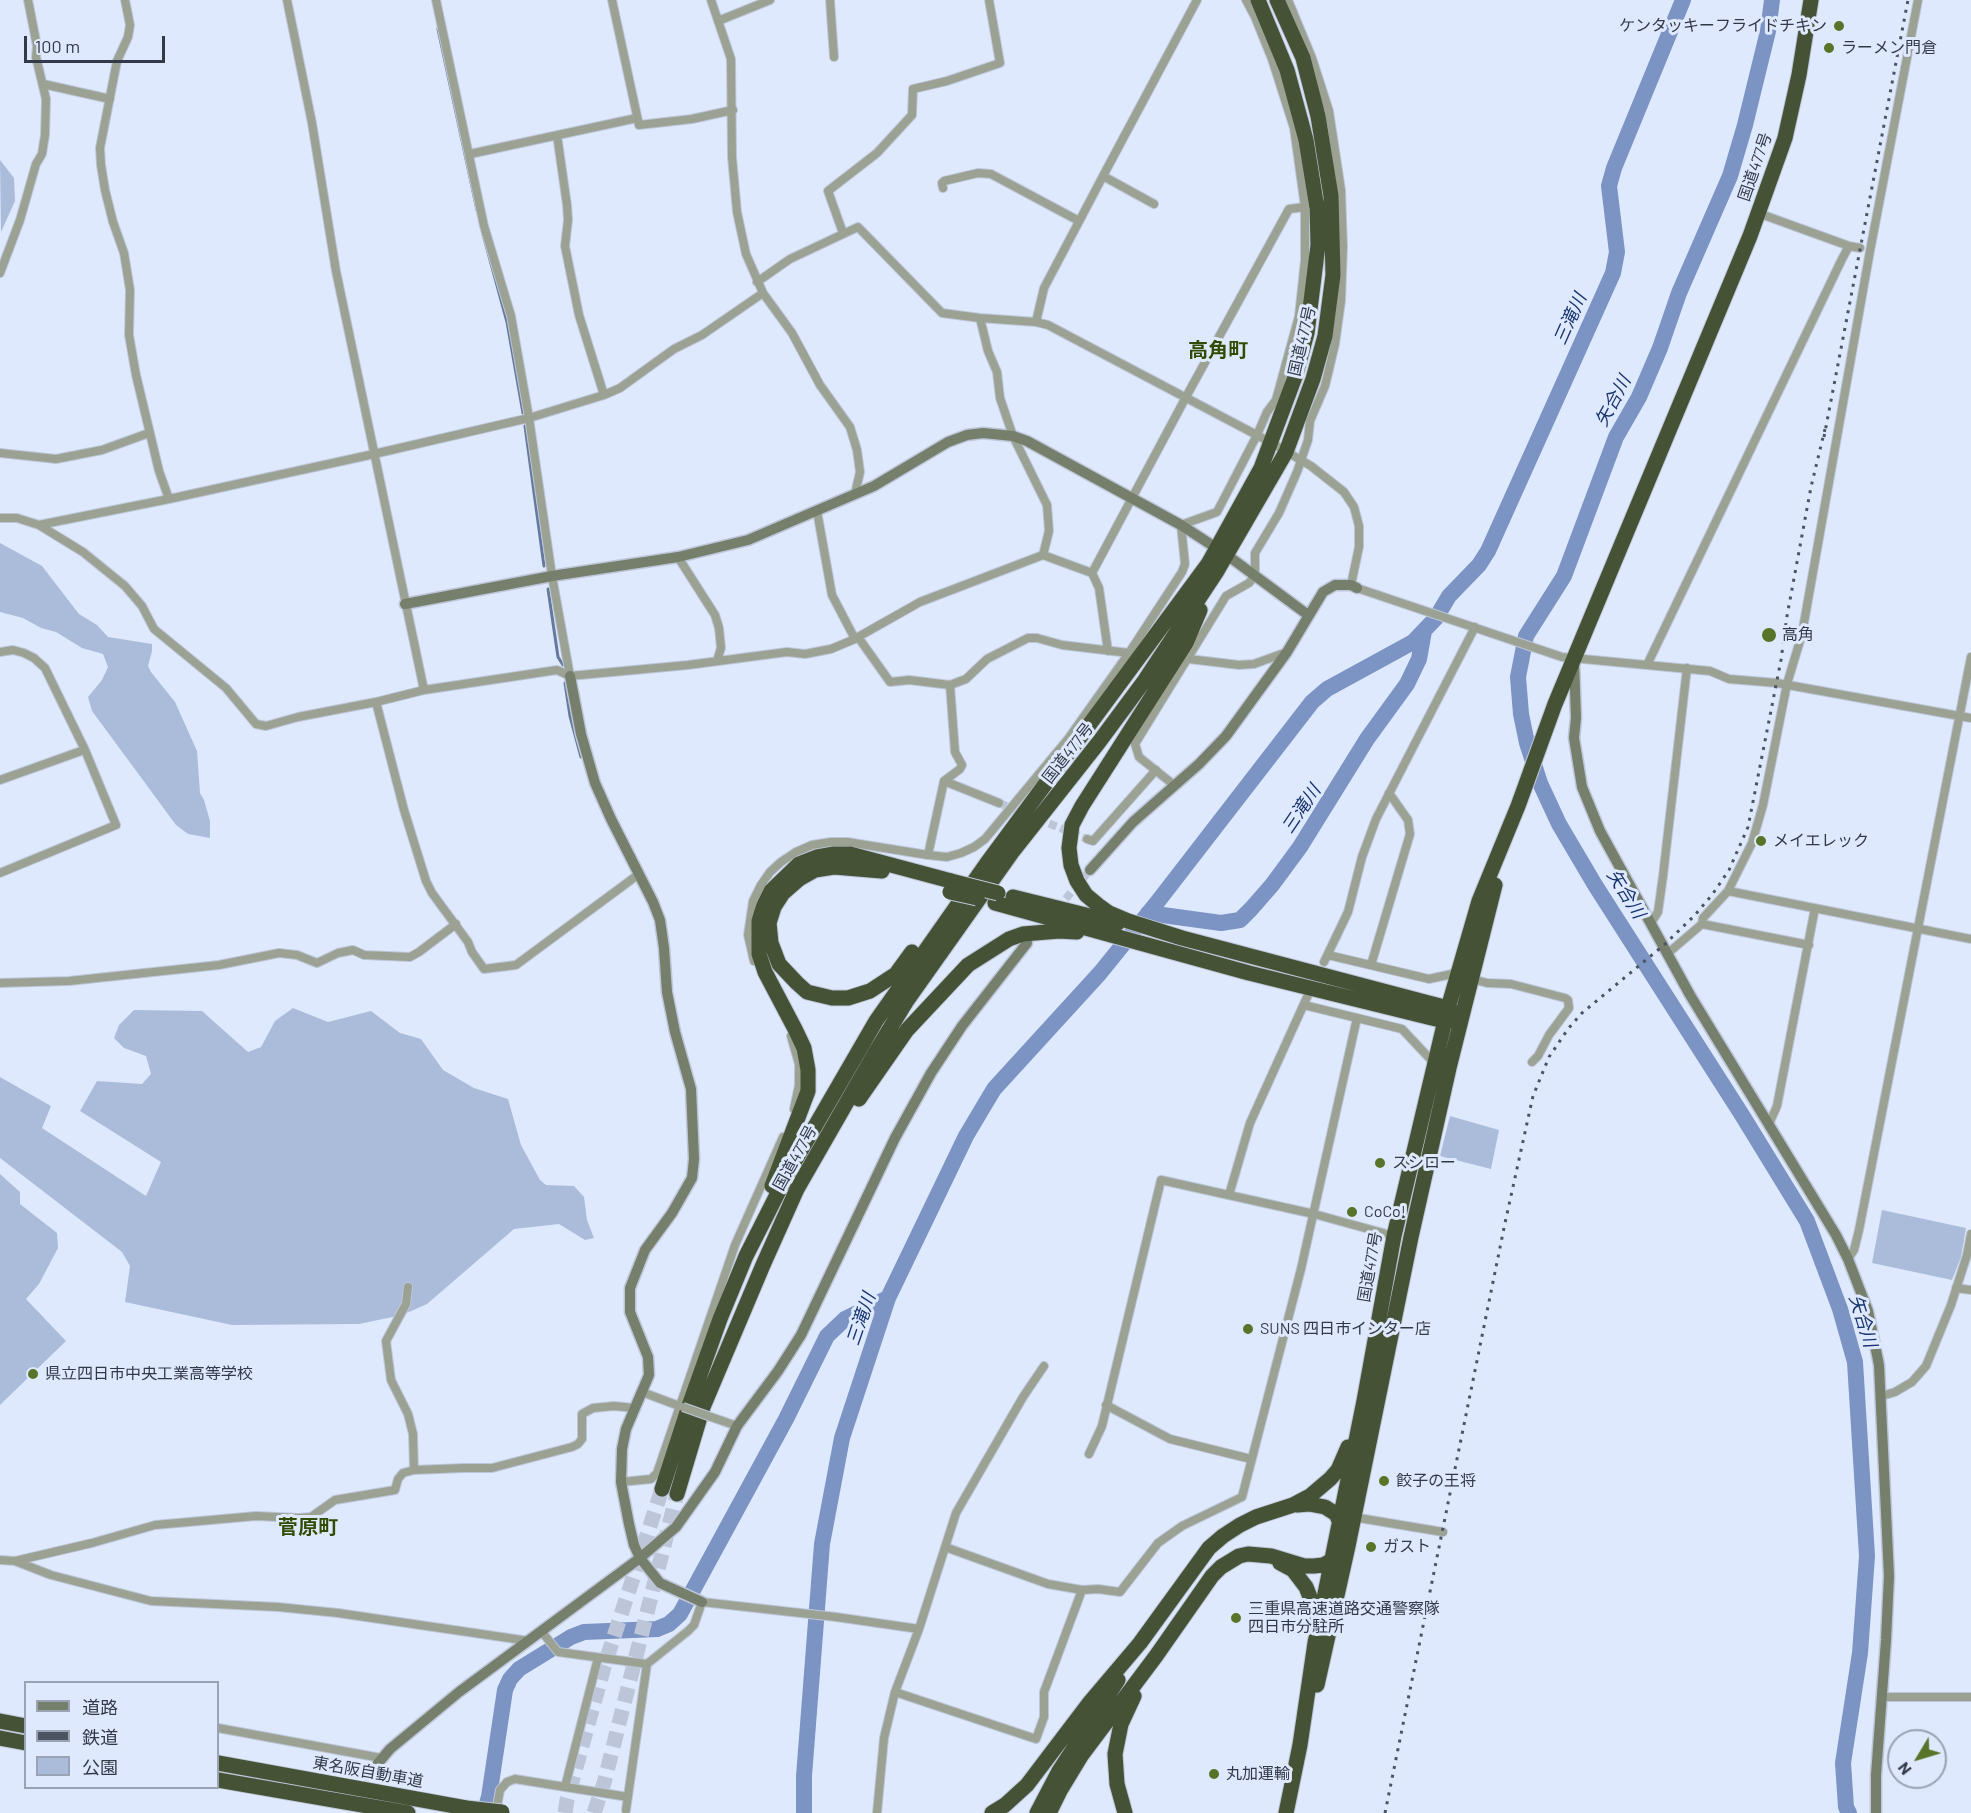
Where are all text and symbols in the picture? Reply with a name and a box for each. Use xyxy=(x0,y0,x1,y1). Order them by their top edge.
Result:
place label: ケンタッキーフライドチキン xyxy=(1619,16,1827,36)
marker: ケンタッキーフライドチキン xyxy=(1832,19,1846,33)
scale bar xyxy=(27,24,168,62)
text: 100 m xyxy=(35,35,80,57)
place label: ラーメン門倉 xyxy=(1841,38,1937,58)
marker: ラーメン門倉 xyxy=(1822,41,1836,55)
street label: 国道477号 xyxy=(1734,130,1776,204)
water label: 三滝川 xyxy=(1549,290,1591,348)
street label: 国道477号 xyxy=(1285,304,1319,378)
district label: 高角町 xyxy=(1188,338,1248,362)
water label: 矢合川 xyxy=(1591,372,1635,430)
place label: 高角 xyxy=(1782,625,1814,645)
marker: 高角 xyxy=(1760,626,1778,644)
street label: 国道477号 xyxy=(1038,719,1098,787)
water label: 三滝川 xyxy=(1277,781,1325,837)
place label: メイエレック xyxy=(1773,831,1869,851)
marker: メイエレック xyxy=(1754,834,1768,848)
water label: 矢合川 xyxy=(1603,865,1649,923)
street label: 国道477号 xyxy=(769,1122,821,1194)
place label: スシロー xyxy=(1392,1153,1456,1173)
marker: スシロー xyxy=(1373,1156,1387,1170)
place label: CoCo! xyxy=(1364,1202,1406,1222)
marker: CoCo! xyxy=(1345,1205,1359,1219)
street label: 国道477号 xyxy=(1354,1230,1386,1304)
water label: 三滝川 xyxy=(842,1290,880,1348)
water label: 矢合川 xyxy=(1845,1292,1881,1350)
place label: SUNS 四日市インター店 xyxy=(1260,1319,1431,1339)
marker: SUNS 四日市インター店 xyxy=(1241,1322,1255,1336)
place label: 県立四日市中央工業高等学校 xyxy=(45,1364,253,1384)
marker: 県立四日市中央工業高等学校 xyxy=(26,1367,40,1381)
place label: 餃子の王将 xyxy=(1396,1471,1476,1491)
marker: 餃子の王将 xyxy=(1377,1474,1391,1488)
district label: 菅原町 xyxy=(278,1515,338,1539)
place label: ガスト xyxy=(1383,1537,1431,1557)
marker: ガスト xyxy=(1364,1540,1378,1554)
place label: 三重県高速道路交通警察隊 四日市分駐所 xyxy=(1248,1599,1440,1637)
marker: 三重県高速道路交通警察隊 四日市分駐所 xyxy=(1229,1611,1243,1625)
legend xyxy=(24,1681,219,1789)
text: 道路 xyxy=(82,1696,118,1718)
text: 鉄道 xyxy=(82,1726,118,1748)
north arrow xyxy=(1887,1729,1947,1789)
street label: 東名阪自動車道 xyxy=(311,1753,425,1791)
text: 公園 xyxy=(82,1756,118,1778)
text: N xyxy=(1893,1759,1915,1779)
place label: 丸加運輸 xyxy=(1226,1764,1290,1784)
marker: 丸加運輸 xyxy=(1207,1767,1221,1781)

